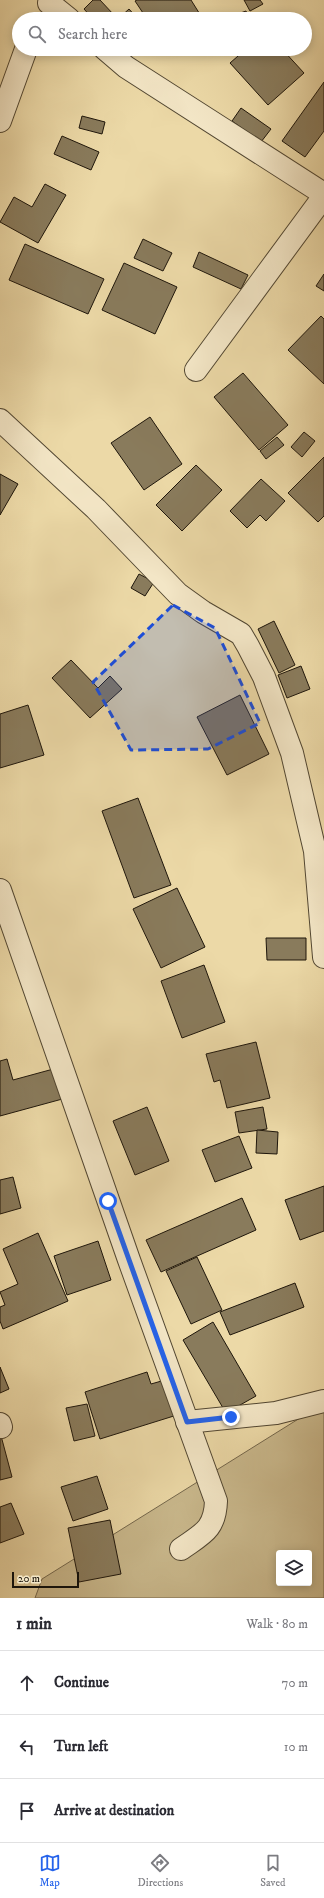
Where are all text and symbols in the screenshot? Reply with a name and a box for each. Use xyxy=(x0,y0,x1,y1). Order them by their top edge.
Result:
search box xyxy=(12,12,312,56)
icon: search xyxy=(26,23,48,45)
text: Search here xyxy=(58,25,127,44)
route start xyxy=(99,1192,117,1210)
route end xyxy=(222,1408,240,1426)
map controls xyxy=(276,1550,312,1586)
button: layers xyxy=(276,1550,312,1586)
scale bar xyxy=(12,1570,79,1589)
text: 20 m xyxy=(18,1572,40,1586)
text: 1 min xyxy=(16,1613,52,1635)
text: Walk · 80 m xyxy=(246,1616,308,1632)
icon: ahead xyxy=(16,1672,38,1694)
text: Continue xyxy=(54,1673,109,1692)
text: 70 m xyxy=(282,1675,308,1691)
icon: left xyxy=(16,1736,38,1758)
text: Turn left xyxy=(54,1737,108,1756)
text: 10 m xyxy=(284,1739,308,1755)
icon: arrive xyxy=(16,1800,38,1822)
text: Arrive at destination xyxy=(54,1801,174,1820)
tab: Map xyxy=(39,1852,61,1890)
tab: Directions xyxy=(138,1852,183,1890)
tab: Saved xyxy=(260,1852,285,1890)

